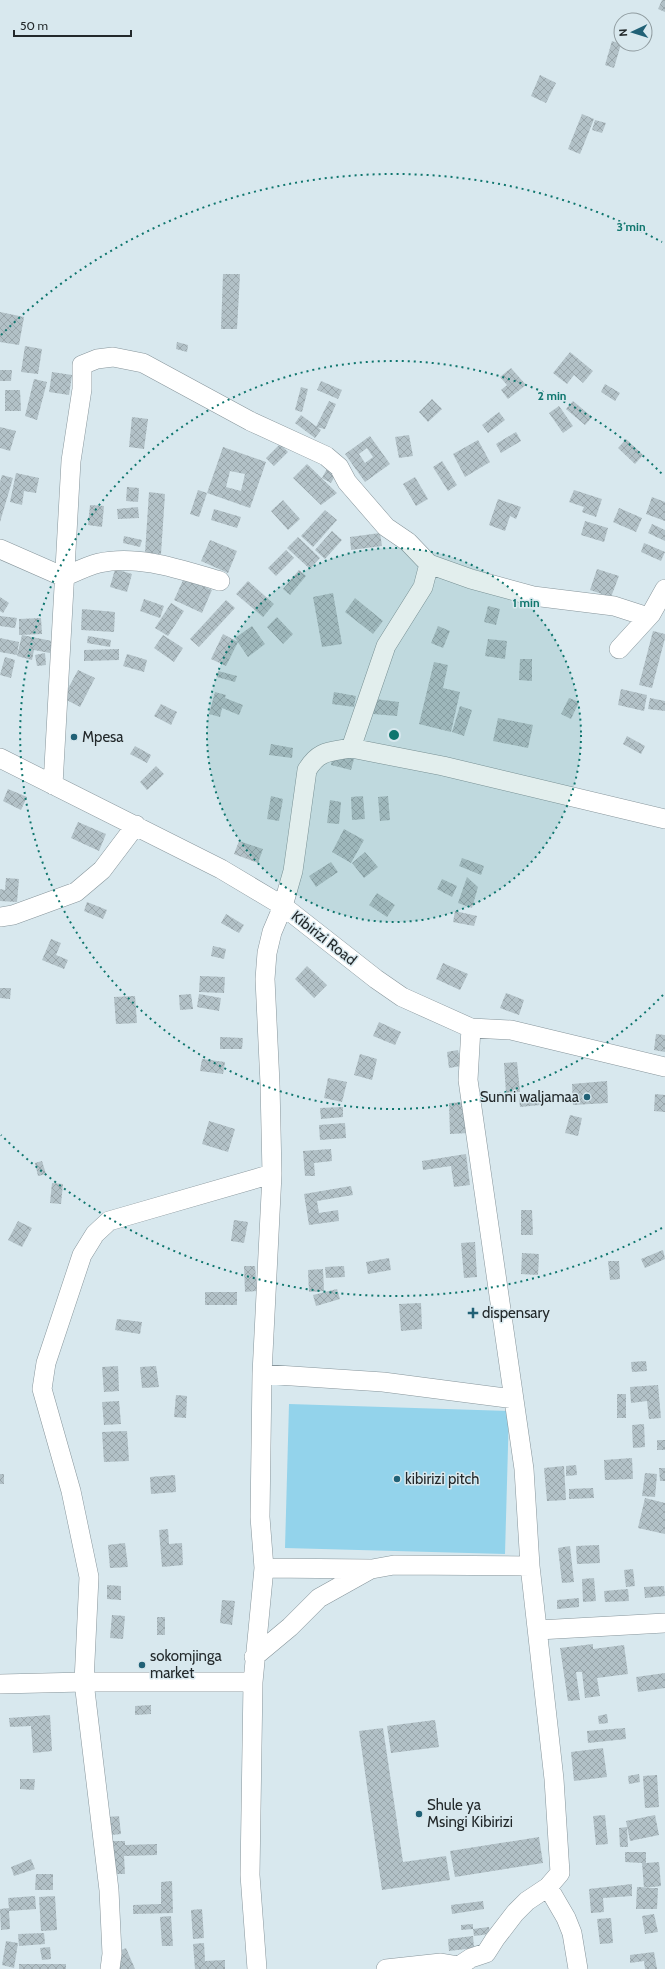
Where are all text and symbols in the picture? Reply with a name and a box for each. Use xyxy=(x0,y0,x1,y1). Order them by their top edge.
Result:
scale bar xyxy=(14,12,131,38)
north arrow xyxy=(613,12,653,52)
text: 50 m xyxy=(20,18,48,33)
text: N xyxy=(616,28,630,37)
text: 3 min xyxy=(616,219,646,234)
text: 2 min xyxy=(538,388,566,403)
text: 1 min xyxy=(512,595,540,610)
place label: Mpesa xyxy=(82,728,124,746)
centre of rings xyxy=(387,728,401,742)
marker: Mpesa xyxy=(69,732,79,742)
street label: Kibirizi Road xyxy=(288,907,360,969)
place label: Sunni waljamaa xyxy=(480,1088,580,1106)
marker: Sunni waljamaa xyxy=(582,1092,592,1102)
place label: dispensary xyxy=(482,1304,550,1322)
marker: dispensary xyxy=(467,1307,479,1319)
place label: kibirizi pitch xyxy=(405,1470,479,1488)
marker: kibirizi pitch xyxy=(392,1474,402,1484)
place label: sokomjinga market xyxy=(150,1647,222,1682)
marker: sokomjinga market xyxy=(137,1660,147,1670)
place label: Shule ya Msingi Kibirizi xyxy=(427,1796,513,1831)
marker: Shule ya Msingi Kibirizi xyxy=(414,1809,424,1819)

